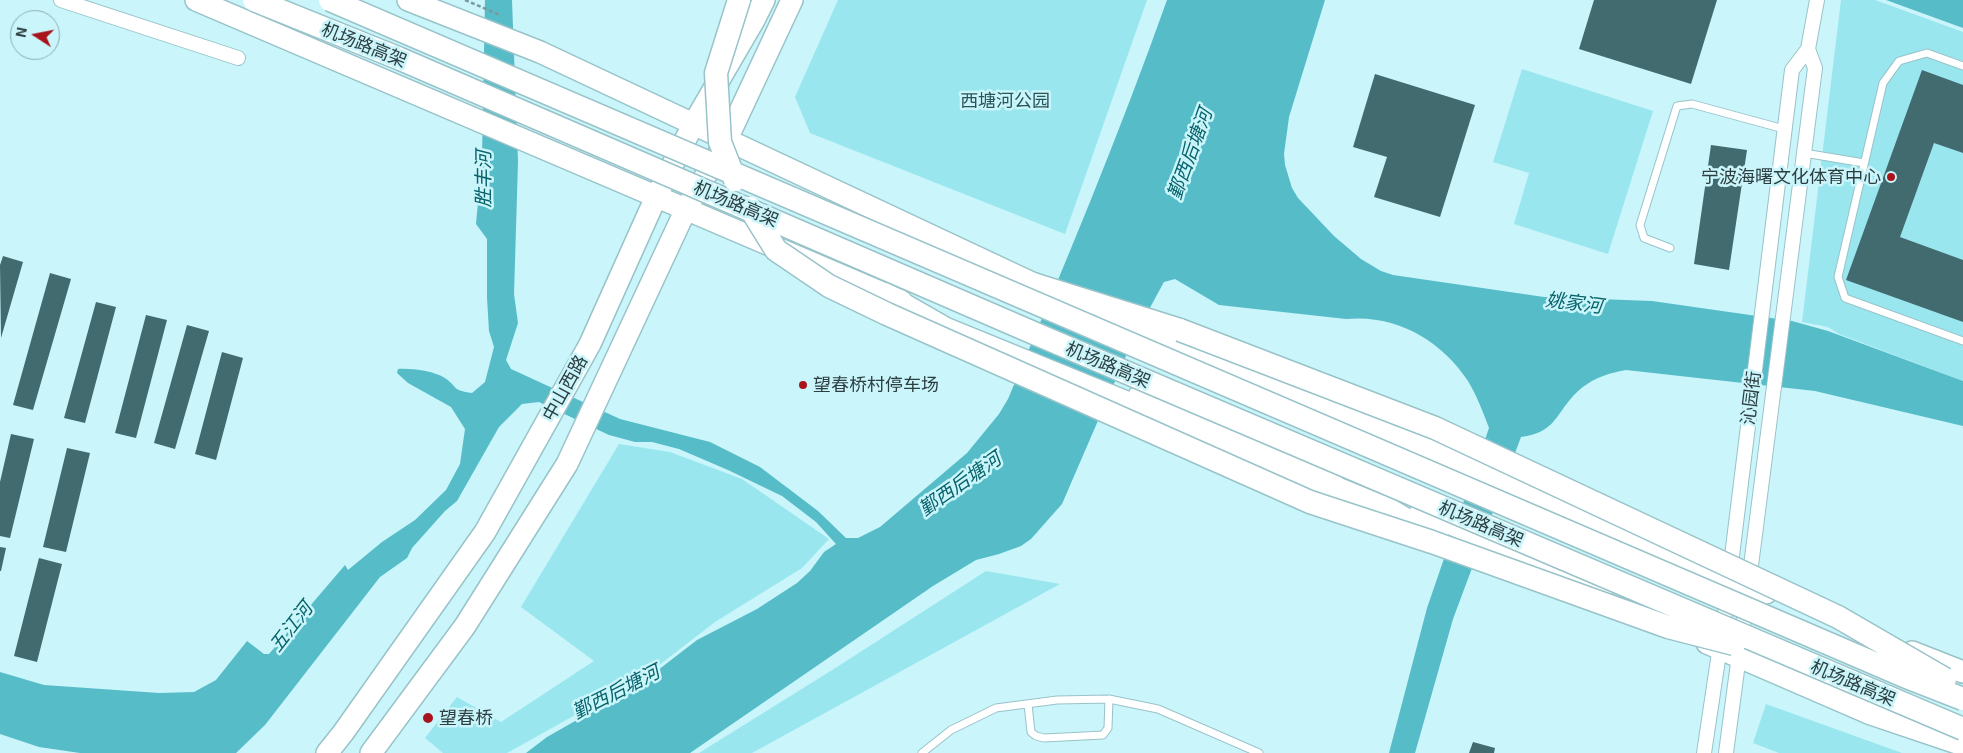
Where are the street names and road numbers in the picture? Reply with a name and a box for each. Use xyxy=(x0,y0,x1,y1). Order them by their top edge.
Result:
street label: 机场路高架 xyxy=(318,18,410,72)
street label: 机场路高架 xyxy=(690,176,782,232)
street label: 机场路高架 xyxy=(1062,337,1154,393)
street label: 中山西路 xyxy=(538,351,592,425)
street label: 沁园街 xyxy=(1737,370,1765,426)
street label: 机场路高架 xyxy=(1435,496,1527,552)
street label: 机场路高架 xyxy=(1807,655,1899,711)

